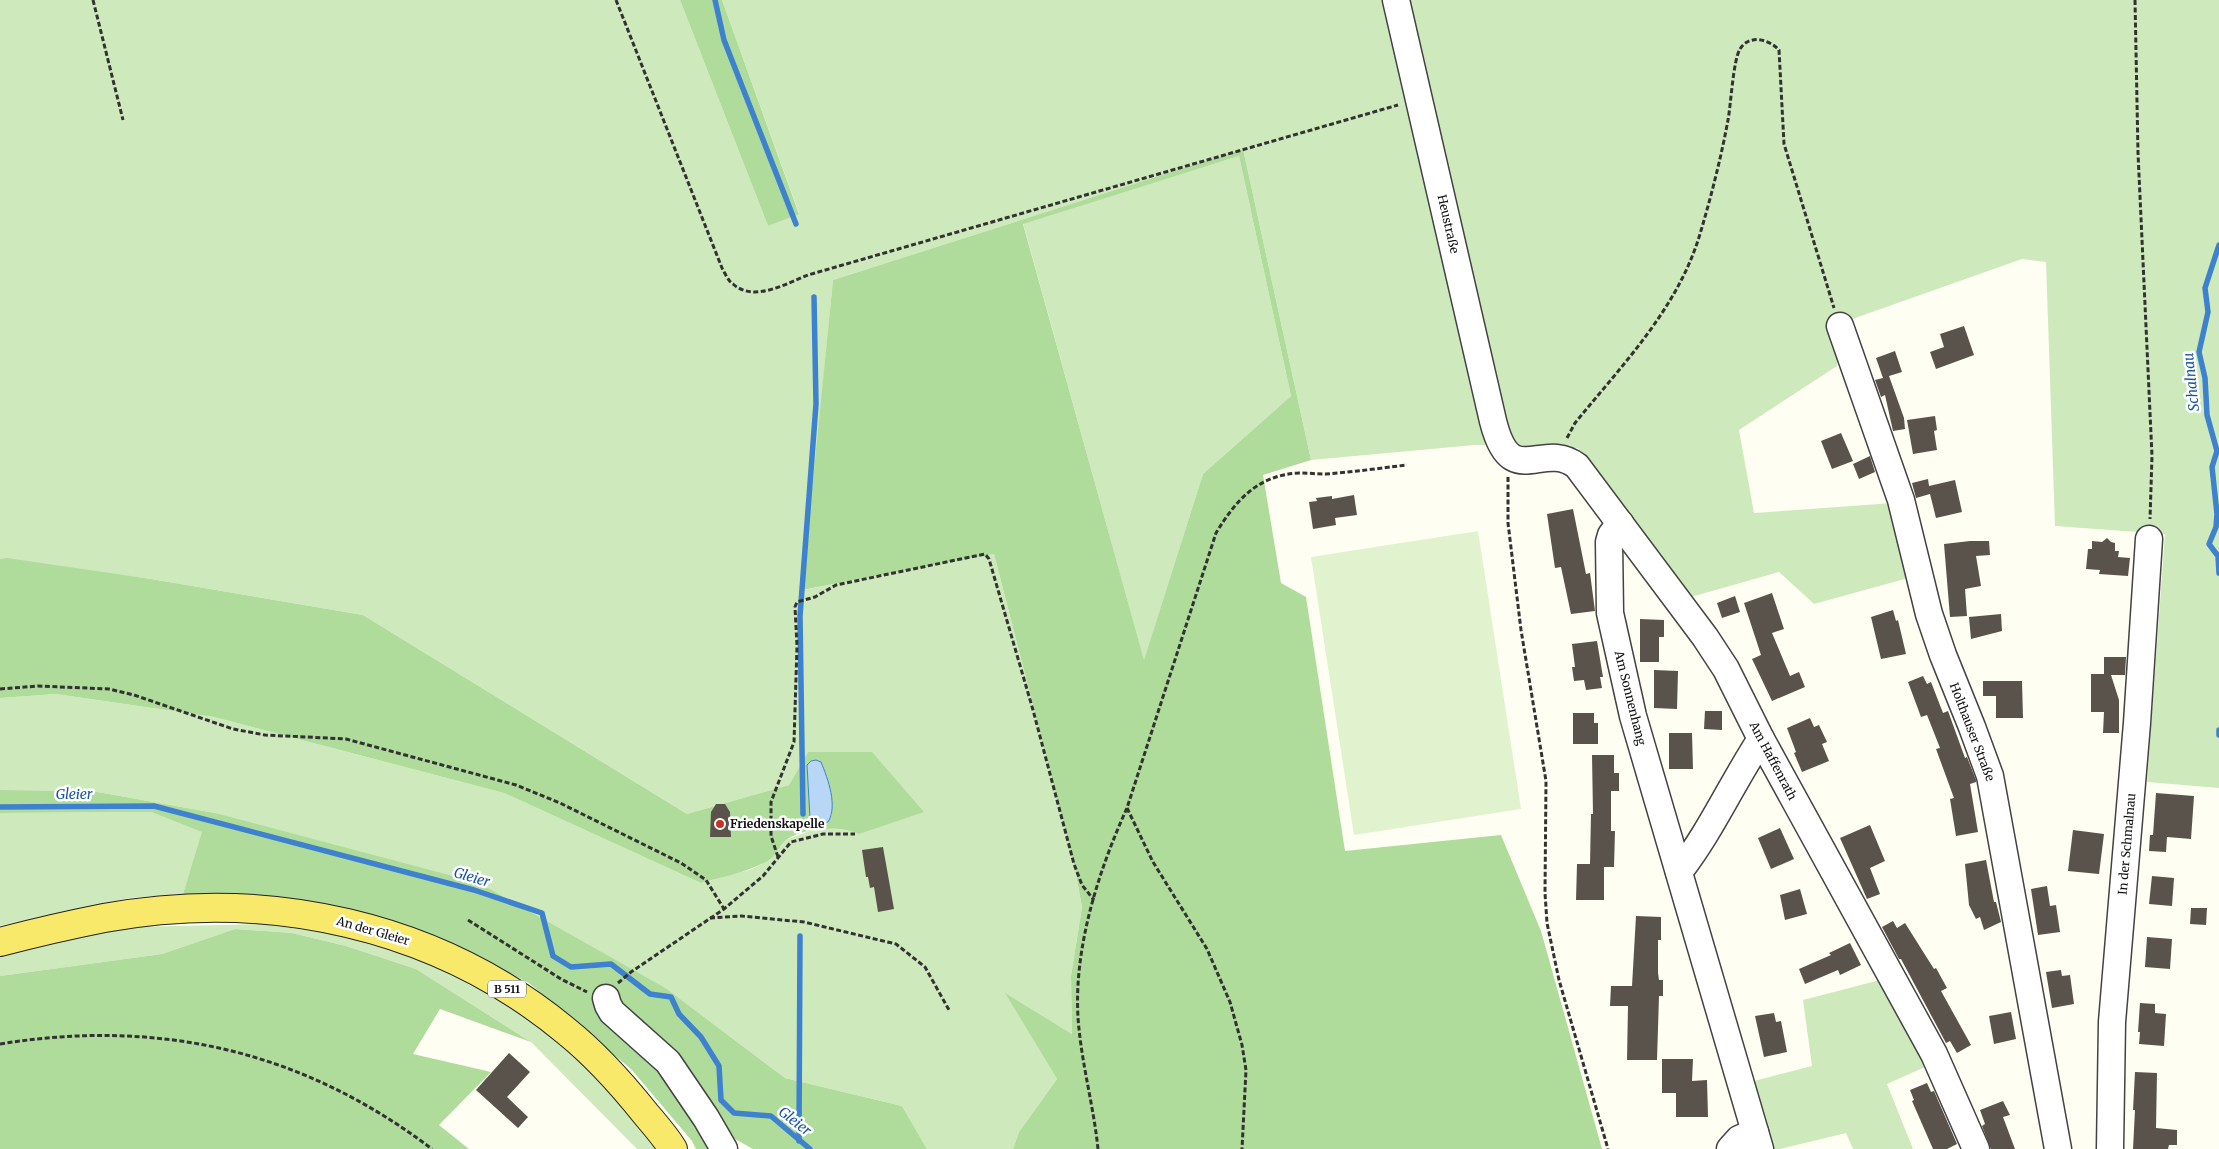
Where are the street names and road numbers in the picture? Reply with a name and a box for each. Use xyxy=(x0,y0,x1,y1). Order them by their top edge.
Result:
street label: Heustraße xyxy=(1434,193,1463,255)
street label: Am Sonnenhang xyxy=(1611,648,1650,747)
street label: Holthauser Straße xyxy=(1947,680,1998,783)
street label: Am Haffenrath xyxy=(1746,718,1800,803)
street label: In der Schmalnau xyxy=(2115,792,2138,895)
street label: An der Gleier xyxy=(334,913,412,948)
road number: B 511 xyxy=(488,981,526,998)

